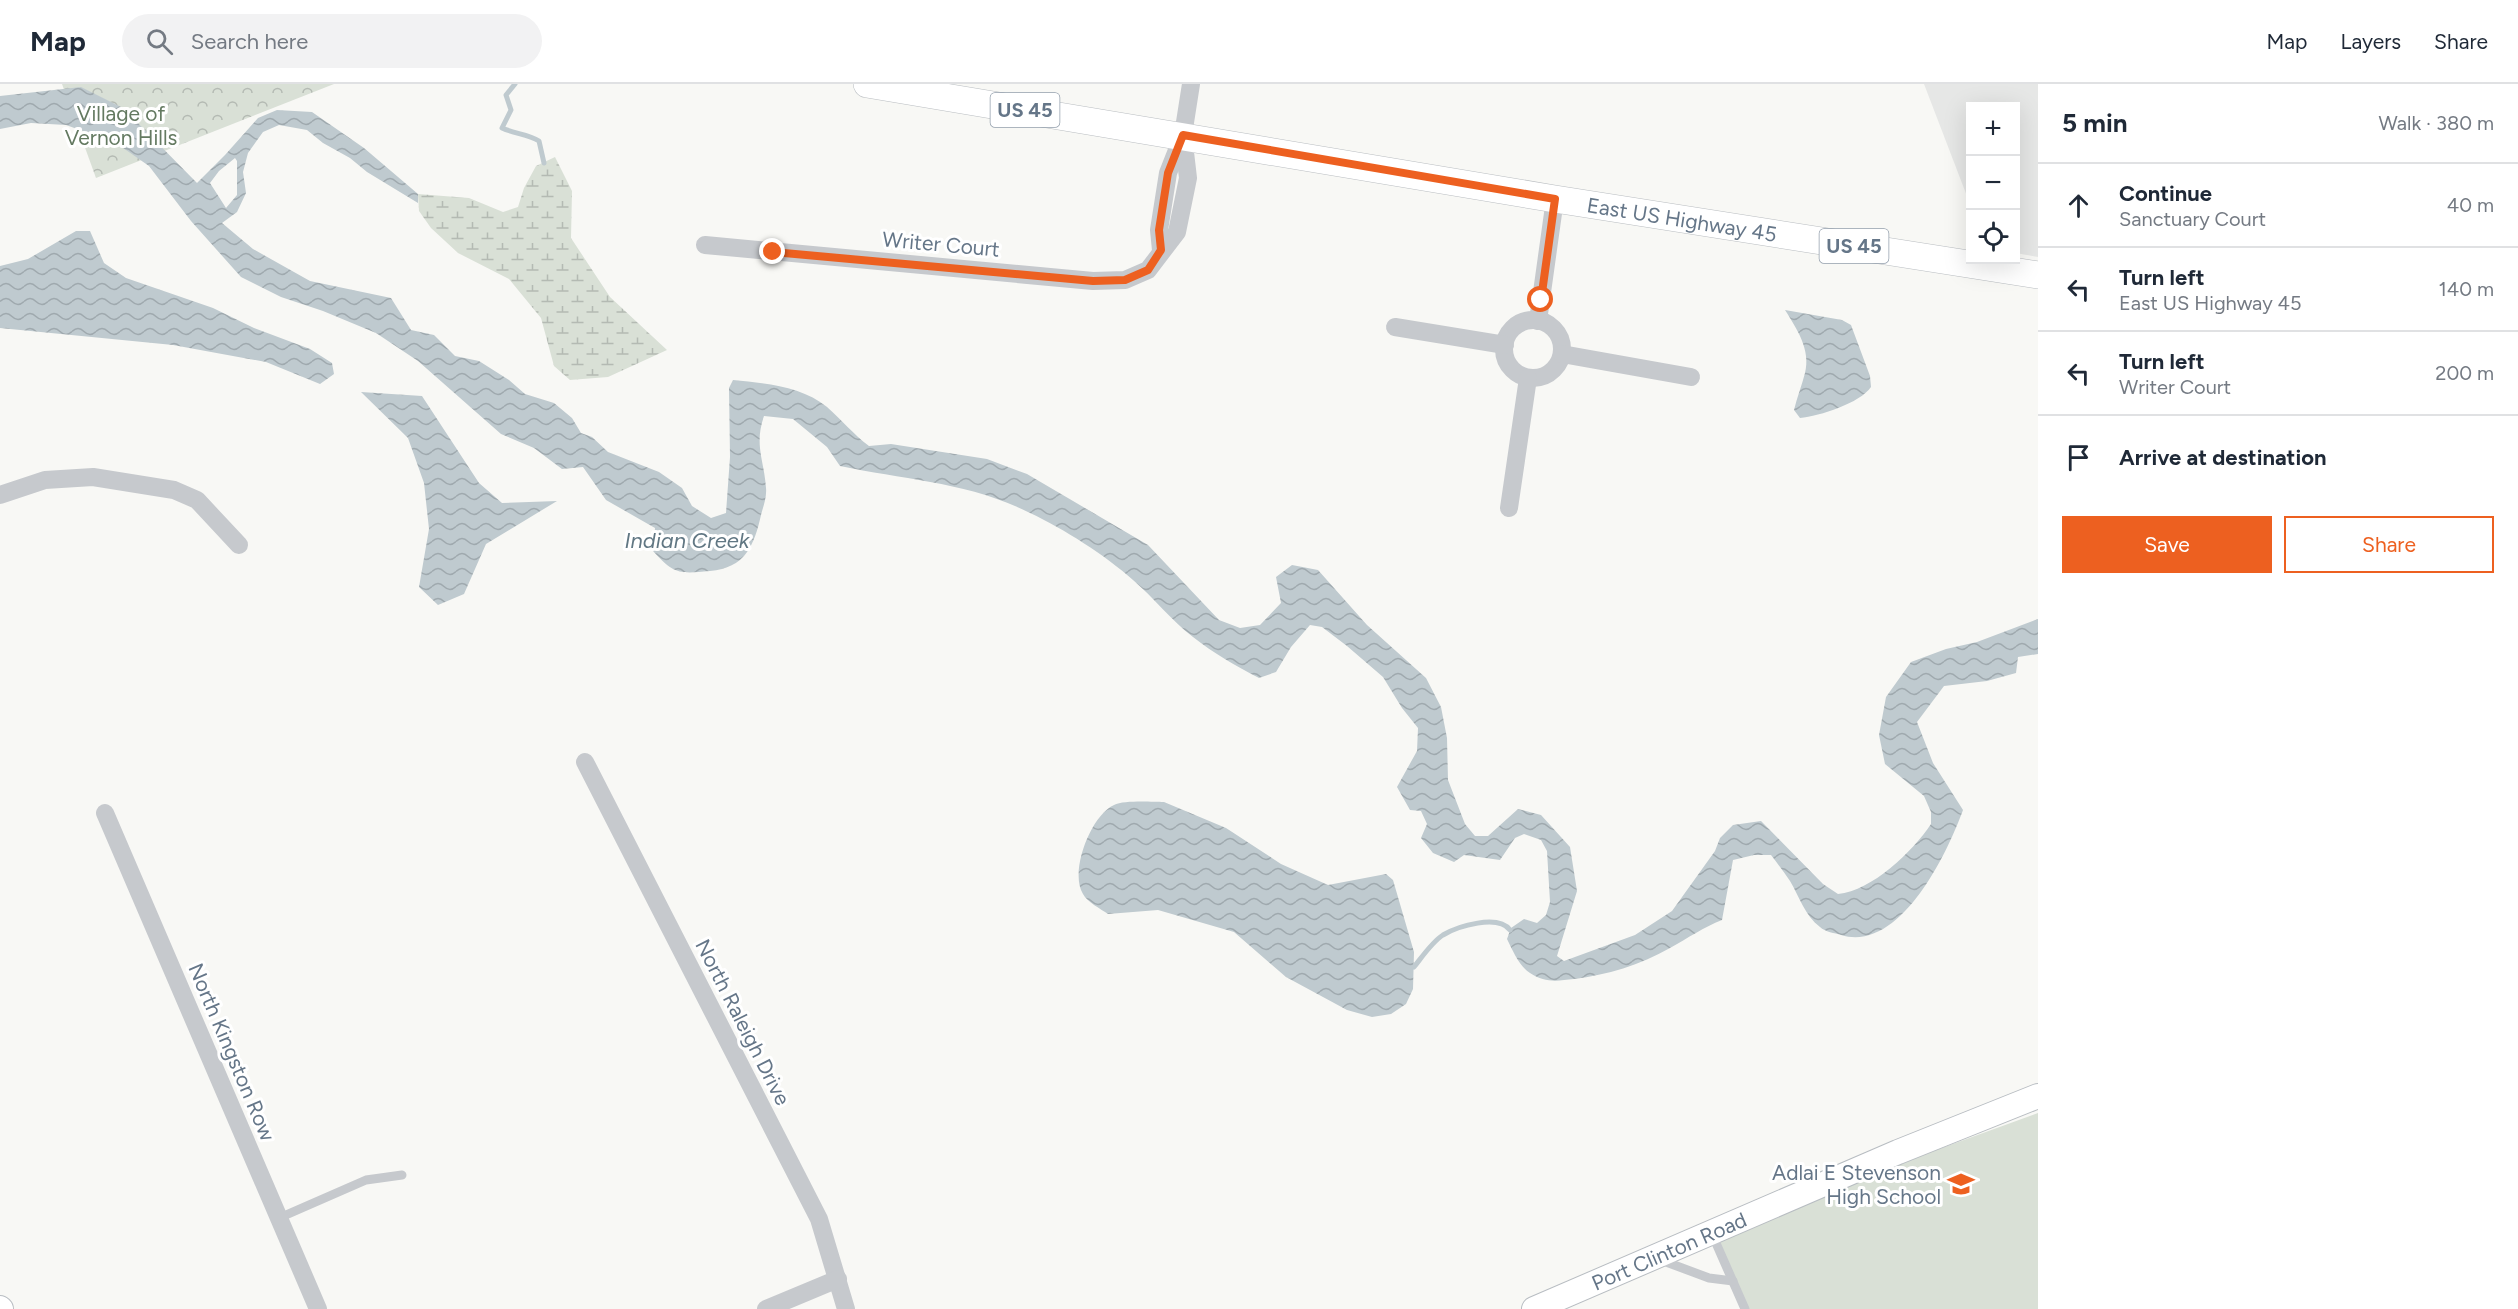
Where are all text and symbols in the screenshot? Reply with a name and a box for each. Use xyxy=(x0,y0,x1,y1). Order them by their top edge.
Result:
search box xyxy=(122,14,542,68)
text: Map xyxy=(30,24,86,58)
icon: search xyxy=(143,25,176,58)
text: Search here xyxy=(191,28,308,55)
text: Map xyxy=(2267,29,2307,54)
text: Layers xyxy=(2340,29,2401,54)
text: Share xyxy=(2434,29,2488,54)
road number: US 45 xyxy=(990,93,1060,127)
park label: Village of Vernon Hills xyxy=(65,101,177,150)
map controls xyxy=(1966,102,2020,264)
button: + xyxy=(1966,102,2020,156)
text: 5 min xyxy=(2062,107,2128,139)
text: Walk · 380 m xyxy=(2378,111,2494,135)
button: − xyxy=(1966,156,2020,210)
text: Continue xyxy=(2119,180,2212,207)
icon: ahead xyxy=(2062,189,2095,222)
street label: East US Highway 45 xyxy=(1585,192,1779,246)
text: 40 m xyxy=(2447,193,2494,217)
text: Sanctuary Court xyxy=(2119,207,2266,231)
button: locate xyxy=(1966,210,2020,264)
street label: Writer Court xyxy=(881,226,1001,262)
road number: US 45 xyxy=(1820,229,1888,263)
route end xyxy=(759,238,785,264)
text: Turn left xyxy=(2119,264,2205,291)
icon: left xyxy=(2062,273,2095,306)
text: 140 m xyxy=(2439,277,2494,301)
route start xyxy=(1527,286,1553,312)
text: East US Highway 45 xyxy=(2119,291,2302,315)
text: Turn left xyxy=(2119,348,2205,375)
icon: left xyxy=(2062,357,2095,390)
text: 200 m xyxy=(2435,361,2494,385)
text: Writer Court xyxy=(2119,375,2231,399)
icon: arrive xyxy=(2062,441,2095,474)
text: Arrive at destination xyxy=(2119,444,2327,471)
button: Save xyxy=(2062,516,2272,573)
button: Share xyxy=(2284,516,2494,573)
water label: Indian Creek xyxy=(624,527,751,554)
street label: North Raleigh Drive xyxy=(690,935,796,1109)
street label: North Kingston Row xyxy=(183,959,281,1145)
place label: Adlai E Stevenson High School xyxy=(1772,1160,1941,1209)
school or university icon: Adlai E Stevenson High School xyxy=(1946,1169,1976,1199)
street label: Port Clinton Road xyxy=(1588,1206,1750,1295)

